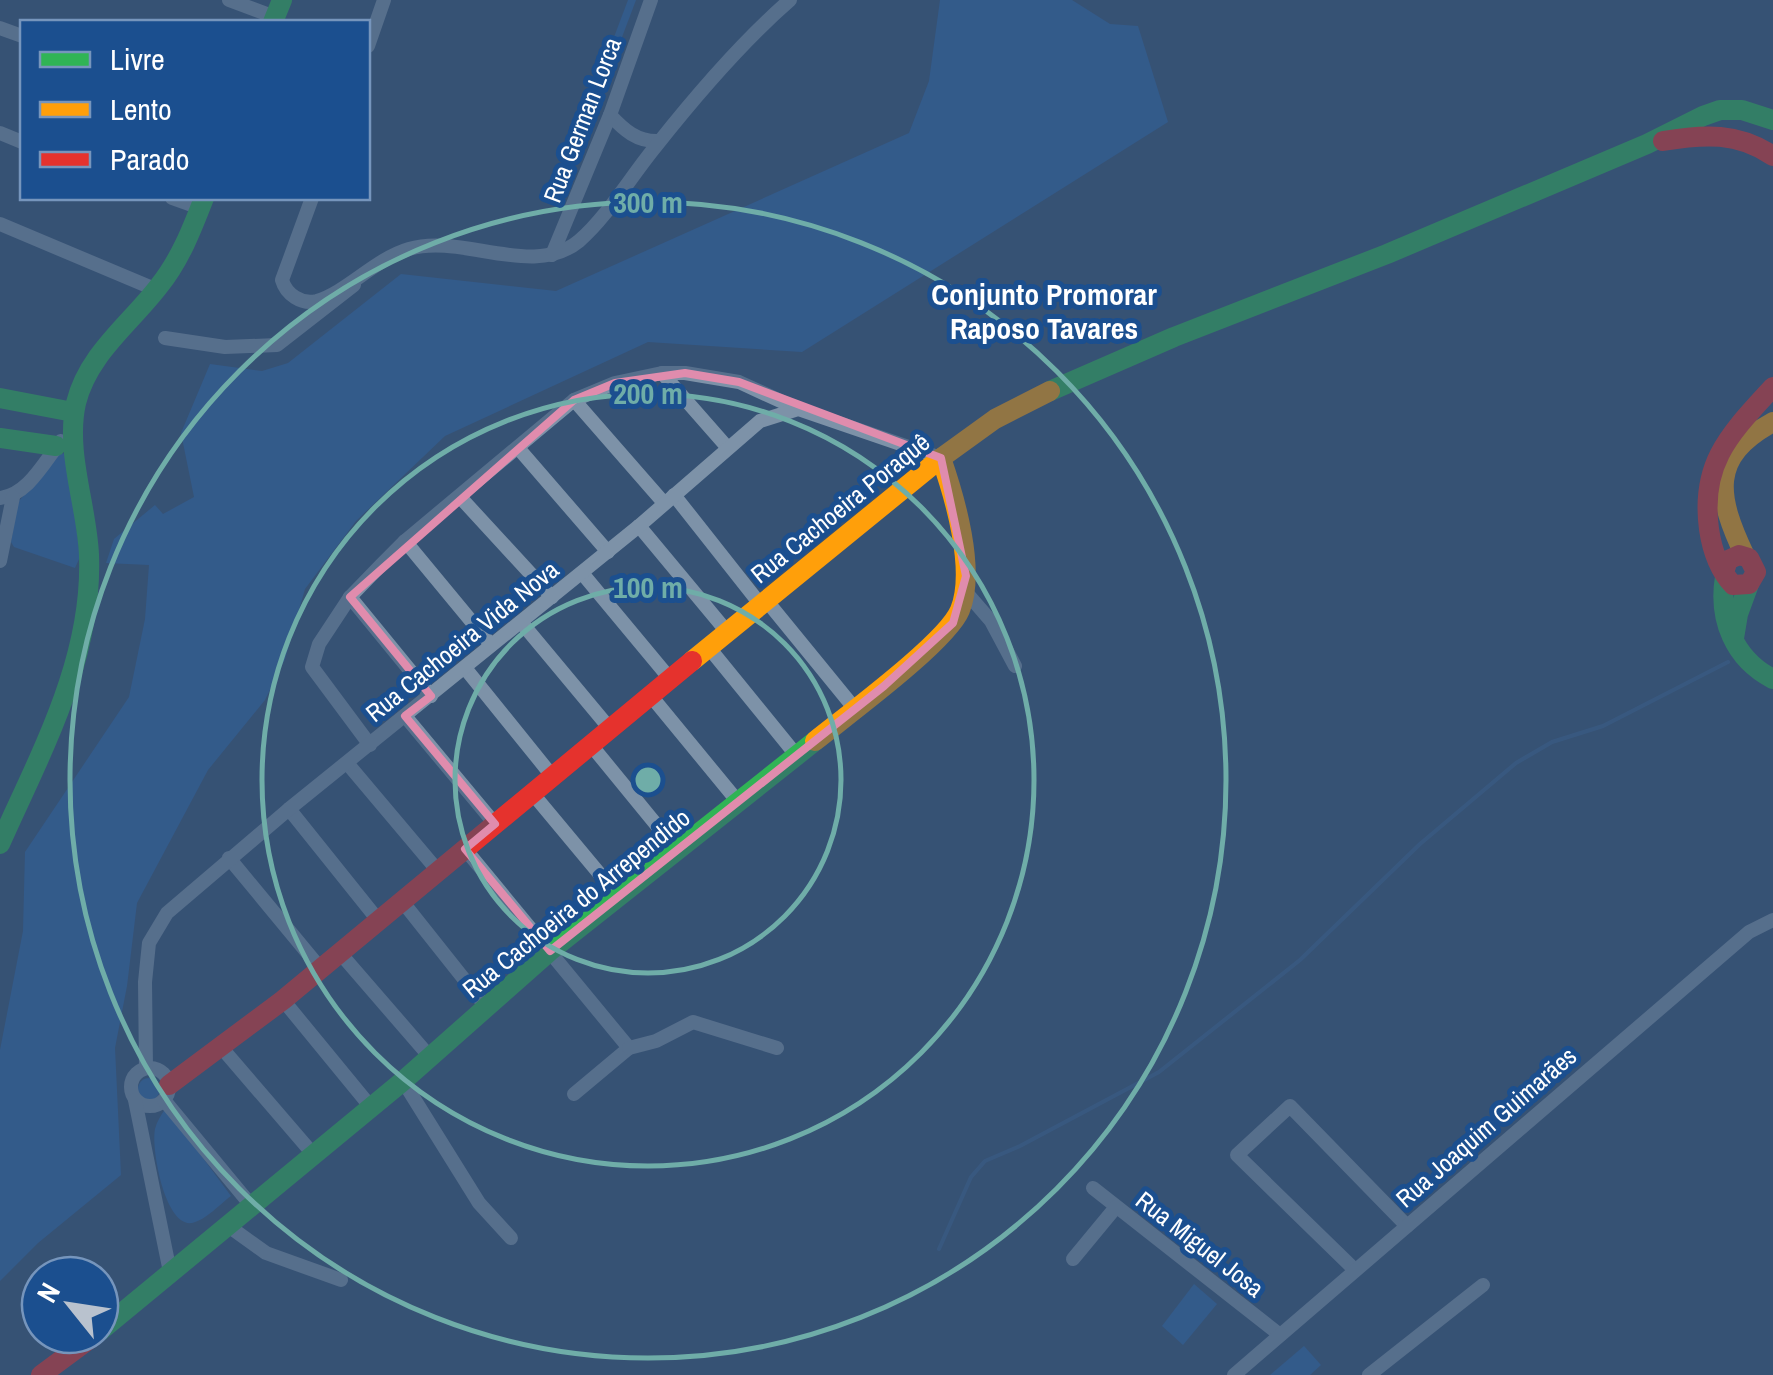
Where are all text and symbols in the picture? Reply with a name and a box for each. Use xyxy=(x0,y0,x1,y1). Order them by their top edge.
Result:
legend xyxy=(20,20,370,200)
street label: Rua German Lorca xyxy=(535,32,629,207)
text: Livre xyxy=(110,39,165,79)
text: Lento xyxy=(110,89,172,129)
text: Parado xyxy=(110,139,189,179)
text: 300 m xyxy=(613,182,683,222)
district label: Conjunto Promorar Raposo Tavares xyxy=(931,274,1157,348)
text: 200 m xyxy=(613,373,683,413)
street label: Rua Cachoeira Poraquê xyxy=(743,425,937,591)
street label: Rua Cachoeira Vida Nova xyxy=(358,552,566,729)
text: 100 m xyxy=(613,567,683,607)
centre of rings xyxy=(630,762,666,798)
street label: Rua Cachoeira do Arrependido xyxy=(455,800,697,1006)
street label: Rua Joaquim Guimarães xyxy=(1388,1039,1584,1215)
street label: Rua Miguel Josa xyxy=(1129,1183,1272,1305)
north arrow xyxy=(20,1255,120,1355)
text: N xyxy=(28,1276,69,1309)

